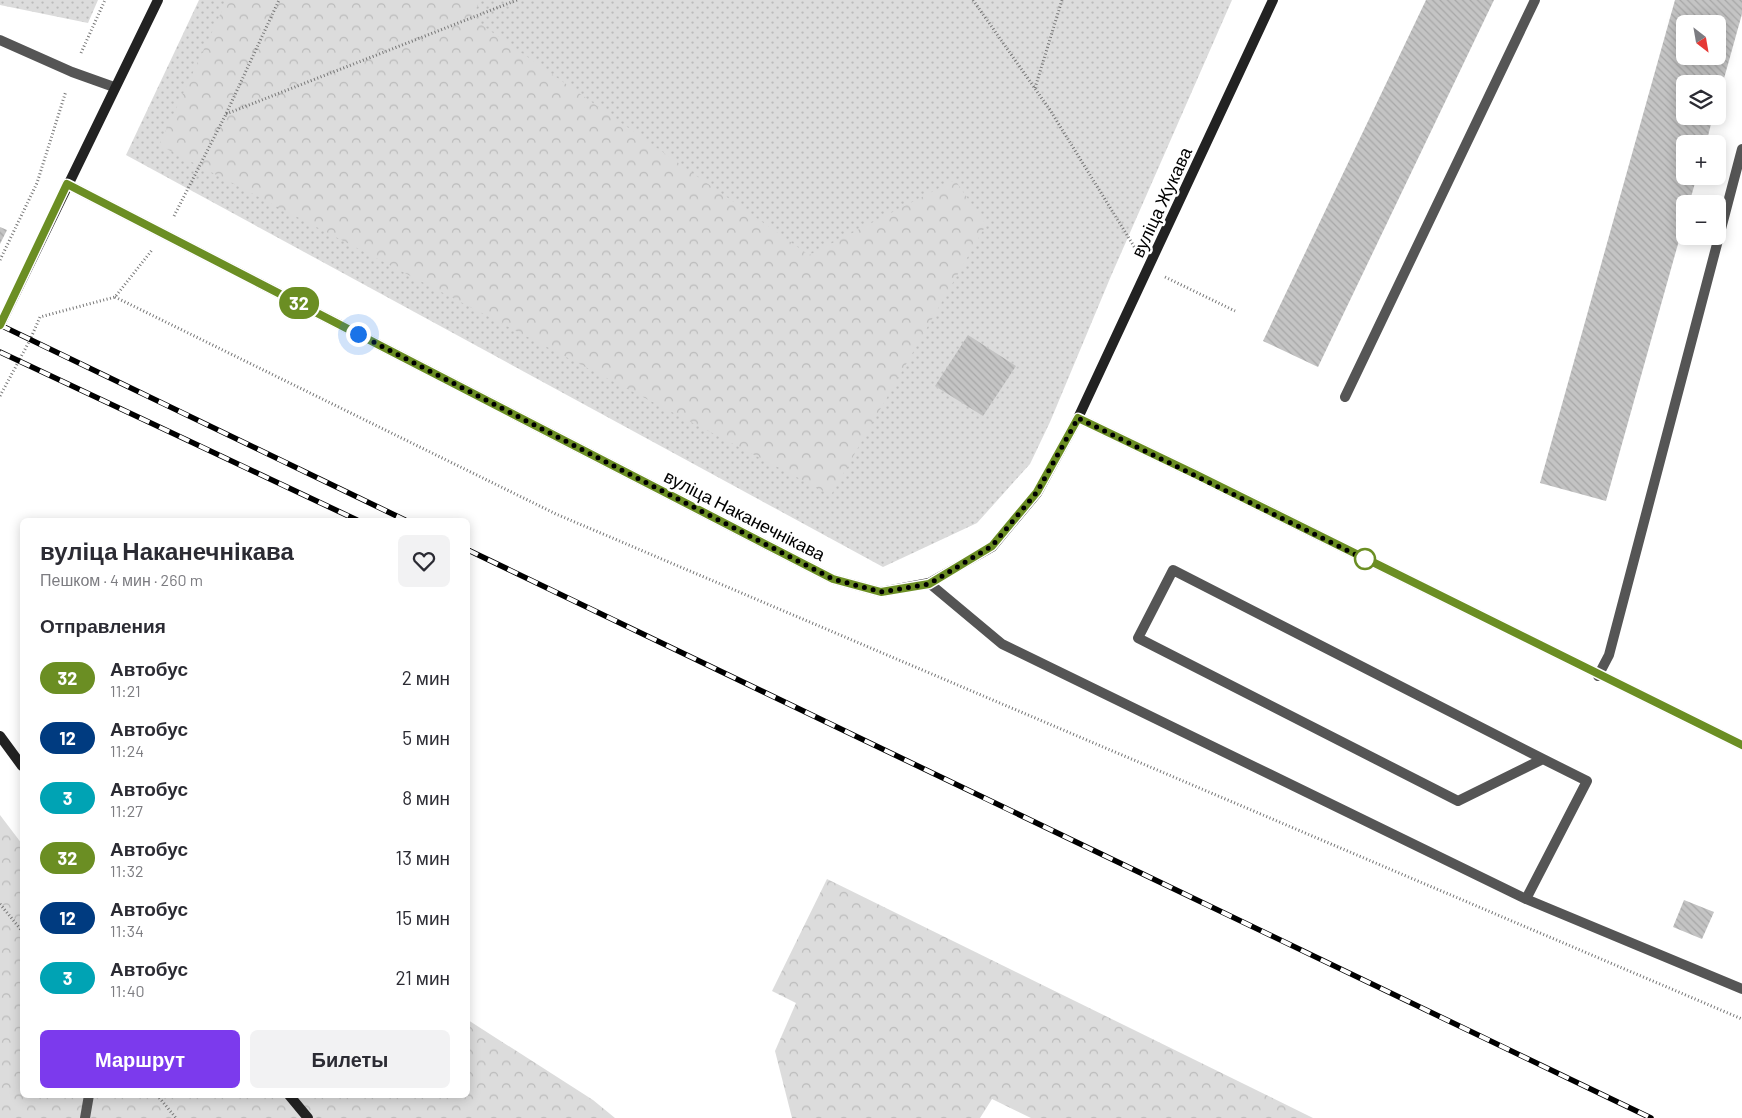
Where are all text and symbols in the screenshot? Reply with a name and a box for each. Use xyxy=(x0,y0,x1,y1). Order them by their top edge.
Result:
north arrow xyxy=(1676,15,1726,65)
map controls xyxy=(1676,15,1726,245)
button: layers xyxy=(1676,75,1726,125)
button: + xyxy=(1676,135,1726,185)
street label: вуліца Жукава xyxy=(1126,142,1197,261)
button: − xyxy=(1676,195,1726,245)
line badge: 32 xyxy=(276,287,322,319)
text: 32 xyxy=(289,292,309,314)
your location xyxy=(346,322,371,347)
street label: вуліца Наканечнікава xyxy=(661,465,830,566)
button: heart xyxy=(398,535,450,587)
text: вуліца Наканечнікава xyxy=(40,536,294,565)
unlabelled marker xyxy=(1354,548,1376,570)
text: Пешком · 4 мин · 260 m xyxy=(40,570,203,589)
text: Отправления xyxy=(40,614,166,637)
text: Автобус xyxy=(110,657,188,680)
text: 2 мин xyxy=(402,666,450,689)
text: 32 xyxy=(58,667,77,689)
text: 11:21 xyxy=(110,681,141,700)
text: Автобус xyxy=(110,717,188,740)
text: 5 мин xyxy=(402,726,450,749)
text: 12 xyxy=(59,727,76,749)
text: 11:24 xyxy=(110,741,144,760)
text: Автобус xyxy=(110,777,188,800)
text: 8 мин xyxy=(402,786,450,809)
text: 3 xyxy=(63,787,72,809)
text: 11:27 xyxy=(110,801,143,820)
text: Автобус xyxy=(110,837,188,860)
text: 13 мин xyxy=(396,846,450,869)
text: 32 xyxy=(58,847,77,869)
text: 11:32 xyxy=(110,861,144,880)
text: Автобус xyxy=(110,897,188,920)
text: 15 мин xyxy=(396,906,450,929)
text: 12 xyxy=(59,907,76,929)
text: 11:34 xyxy=(110,921,144,940)
text: Автобус xyxy=(110,957,188,980)
text: 21 мин xyxy=(395,966,450,989)
text: 3 xyxy=(63,967,72,989)
text: 11:40 xyxy=(110,981,145,1000)
button: Маршрут xyxy=(40,1030,240,1088)
button: Билеты xyxy=(250,1030,450,1088)

